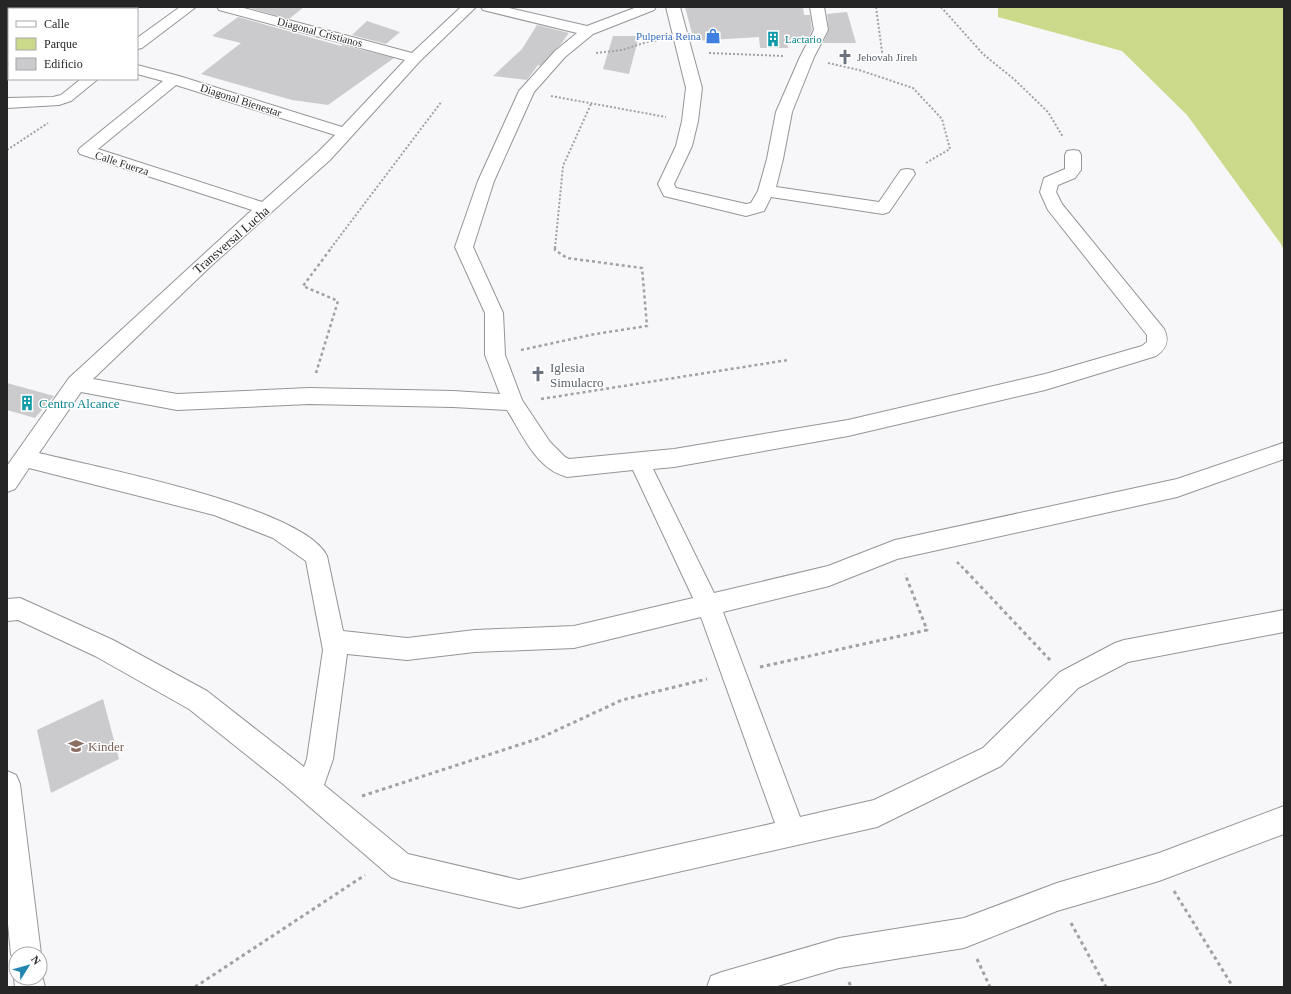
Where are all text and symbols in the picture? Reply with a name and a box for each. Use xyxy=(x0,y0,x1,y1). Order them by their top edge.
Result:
legend xyxy=(8,8,138,80)
street label: Diagonal Cristianos xyxy=(276,15,364,49)
text: Calle xyxy=(44,17,69,31)
shop icon: Pulpería Reina xyxy=(704,27,722,45)
place label: Pulpería Reina xyxy=(636,30,701,42)
building icon: Lactario xyxy=(764,30,782,48)
place label: Lactario xyxy=(785,33,822,45)
text: Parque xyxy=(44,37,77,51)
church icon: Jehovah Jireh xyxy=(836,48,854,66)
place label: Jehovah Jireh xyxy=(857,51,918,63)
text: Edificio xyxy=(44,57,83,71)
street label: Diagonal Bienestar xyxy=(199,81,283,119)
street label: Calle Fuerza xyxy=(94,149,151,177)
street label: Transversal Lucha xyxy=(190,203,272,277)
place label: Iglesia Simulacro xyxy=(550,360,603,390)
church icon: Iglesia Simulacro xyxy=(529,365,547,383)
building icon: Centro Alcance xyxy=(18,394,36,412)
place label: Centro Alcance xyxy=(39,396,120,411)
school or university icon: Kinder xyxy=(67,737,85,755)
place label: Kinder xyxy=(88,739,125,754)
north arrow xyxy=(8,946,48,986)
text: N xyxy=(29,953,43,967)

